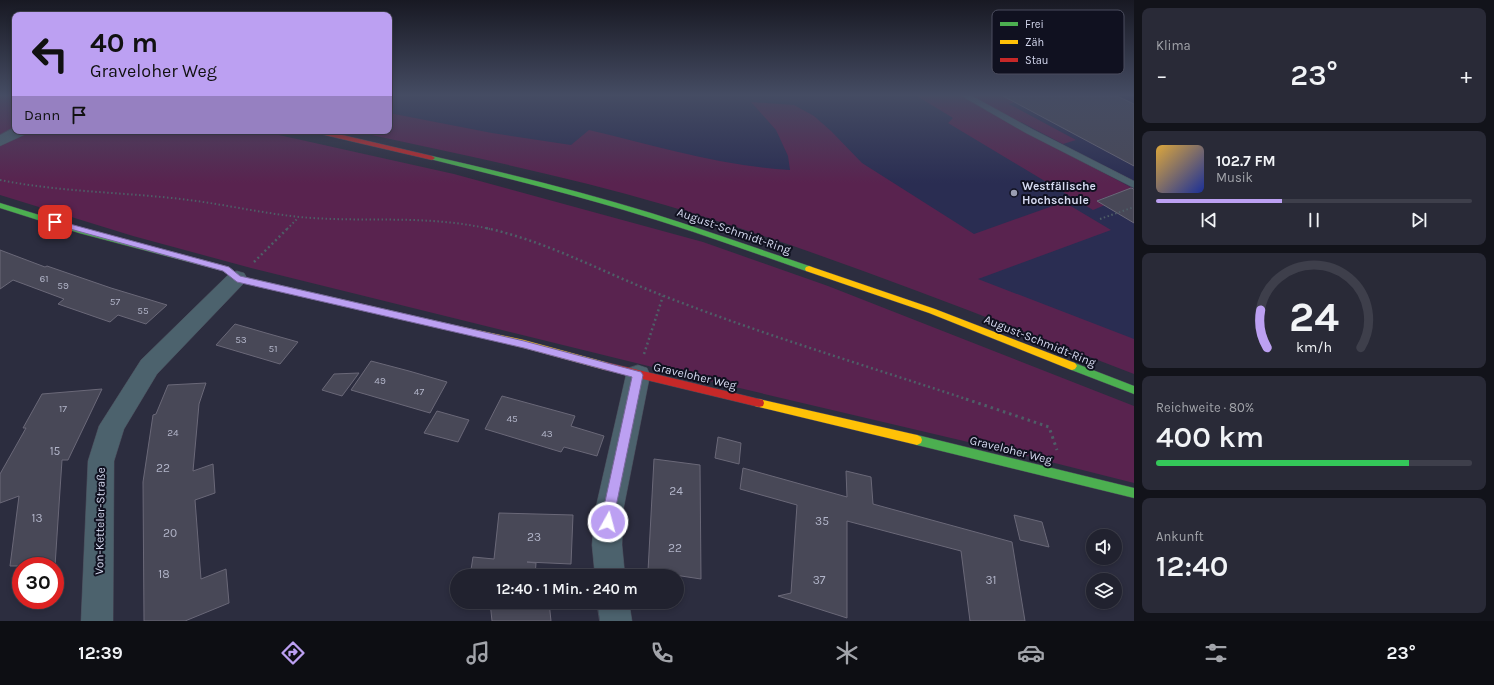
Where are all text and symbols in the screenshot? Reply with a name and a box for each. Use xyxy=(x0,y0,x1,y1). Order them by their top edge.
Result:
legend xyxy=(992,10,1124,74)
text: Frei xyxy=(1025,18,1044,31)
text: 40 m xyxy=(90,26,158,59)
icon: left xyxy=(24,28,76,80)
text: Zäh xyxy=(1025,36,1044,49)
text: Klima xyxy=(1156,38,1191,53)
text: Stau xyxy=(1025,54,1049,67)
text: 23° xyxy=(1290,57,1338,93)
text: Graveloher Weg xyxy=(90,60,217,82)
text: − xyxy=(1156,63,1168,89)
text: + xyxy=(1460,63,1472,89)
icon: arrive xyxy=(68,104,90,126)
text: Dann xyxy=(24,106,60,124)
text: 102.7 FM xyxy=(1216,152,1276,170)
text: Musik xyxy=(1216,170,1253,185)
place label: Westfälische Hochschule xyxy=(1022,179,1096,207)
marker: Westfälische Hochschule xyxy=(1009,188,1019,198)
pin xyxy=(38,205,72,239)
street label: August-Schmidt-Ring xyxy=(675,205,793,257)
icon: previous xyxy=(1198,209,1220,231)
icon: pause xyxy=(1303,209,1325,231)
icon: next xyxy=(1408,209,1430,231)
icon: arrive xyxy=(44,211,66,233)
house number: 61 xyxy=(39,273,49,285)
house number: 59 xyxy=(57,280,69,292)
text: 24 xyxy=(1289,293,1339,341)
house number: 57 xyxy=(110,296,120,308)
house number: 55 xyxy=(137,305,149,317)
street label: August-Schmidt-Ring xyxy=(982,312,1098,370)
house number: 53 xyxy=(235,334,247,346)
text: km/h xyxy=(1296,339,1332,356)
house number: 51 xyxy=(269,343,277,355)
street label: Graveloher Weg xyxy=(652,360,738,392)
house number: 49 xyxy=(374,375,386,387)
house number: 47 xyxy=(414,386,424,398)
text: Reichweite · 80% xyxy=(1156,400,1254,415)
house number: 17 xyxy=(59,403,67,415)
house number: 45 xyxy=(506,413,518,425)
text: 400 km xyxy=(1156,419,1264,455)
house number: 24 xyxy=(167,427,179,439)
house number: 43 xyxy=(541,428,553,440)
street label: Graveloher Weg xyxy=(968,433,1054,467)
house number: 15 xyxy=(50,444,61,458)
house number: 22 xyxy=(156,461,170,475)
street label: Von-Ketteler-Straße xyxy=(92,467,108,575)
house number: 24 xyxy=(669,484,683,498)
position arrow xyxy=(587,501,629,543)
house number: 13 xyxy=(31,511,43,525)
house number: 35 xyxy=(815,514,829,528)
house number: 20 xyxy=(163,526,177,540)
map controls xyxy=(1086,529,1122,609)
button: sound xyxy=(1086,529,1122,565)
text: Ankunft xyxy=(1156,529,1204,544)
house number: 23 xyxy=(527,530,541,544)
house number: 22 xyxy=(668,541,682,555)
text: 12:40 xyxy=(1156,548,1228,584)
speed limit sign: 30 xyxy=(12,557,64,609)
house number: 18 xyxy=(158,567,170,581)
house number: 37 xyxy=(813,573,826,587)
house number: 31 xyxy=(985,573,997,587)
button: layers xyxy=(1086,573,1122,609)
text: 12:40 · 1 Min. · 240 m xyxy=(496,580,638,598)
icon: directions xyxy=(279,639,307,667)
icon: music xyxy=(464,639,492,667)
icon: phone xyxy=(648,639,676,667)
icon: climate xyxy=(833,639,861,667)
icon: car xyxy=(1017,639,1045,667)
icon: filters xyxy=(1202,639,1230,667)
text: 12:39 xyxy=(78,642,123,664)
text: 23° xyxy=(1387,642,1416,664)

